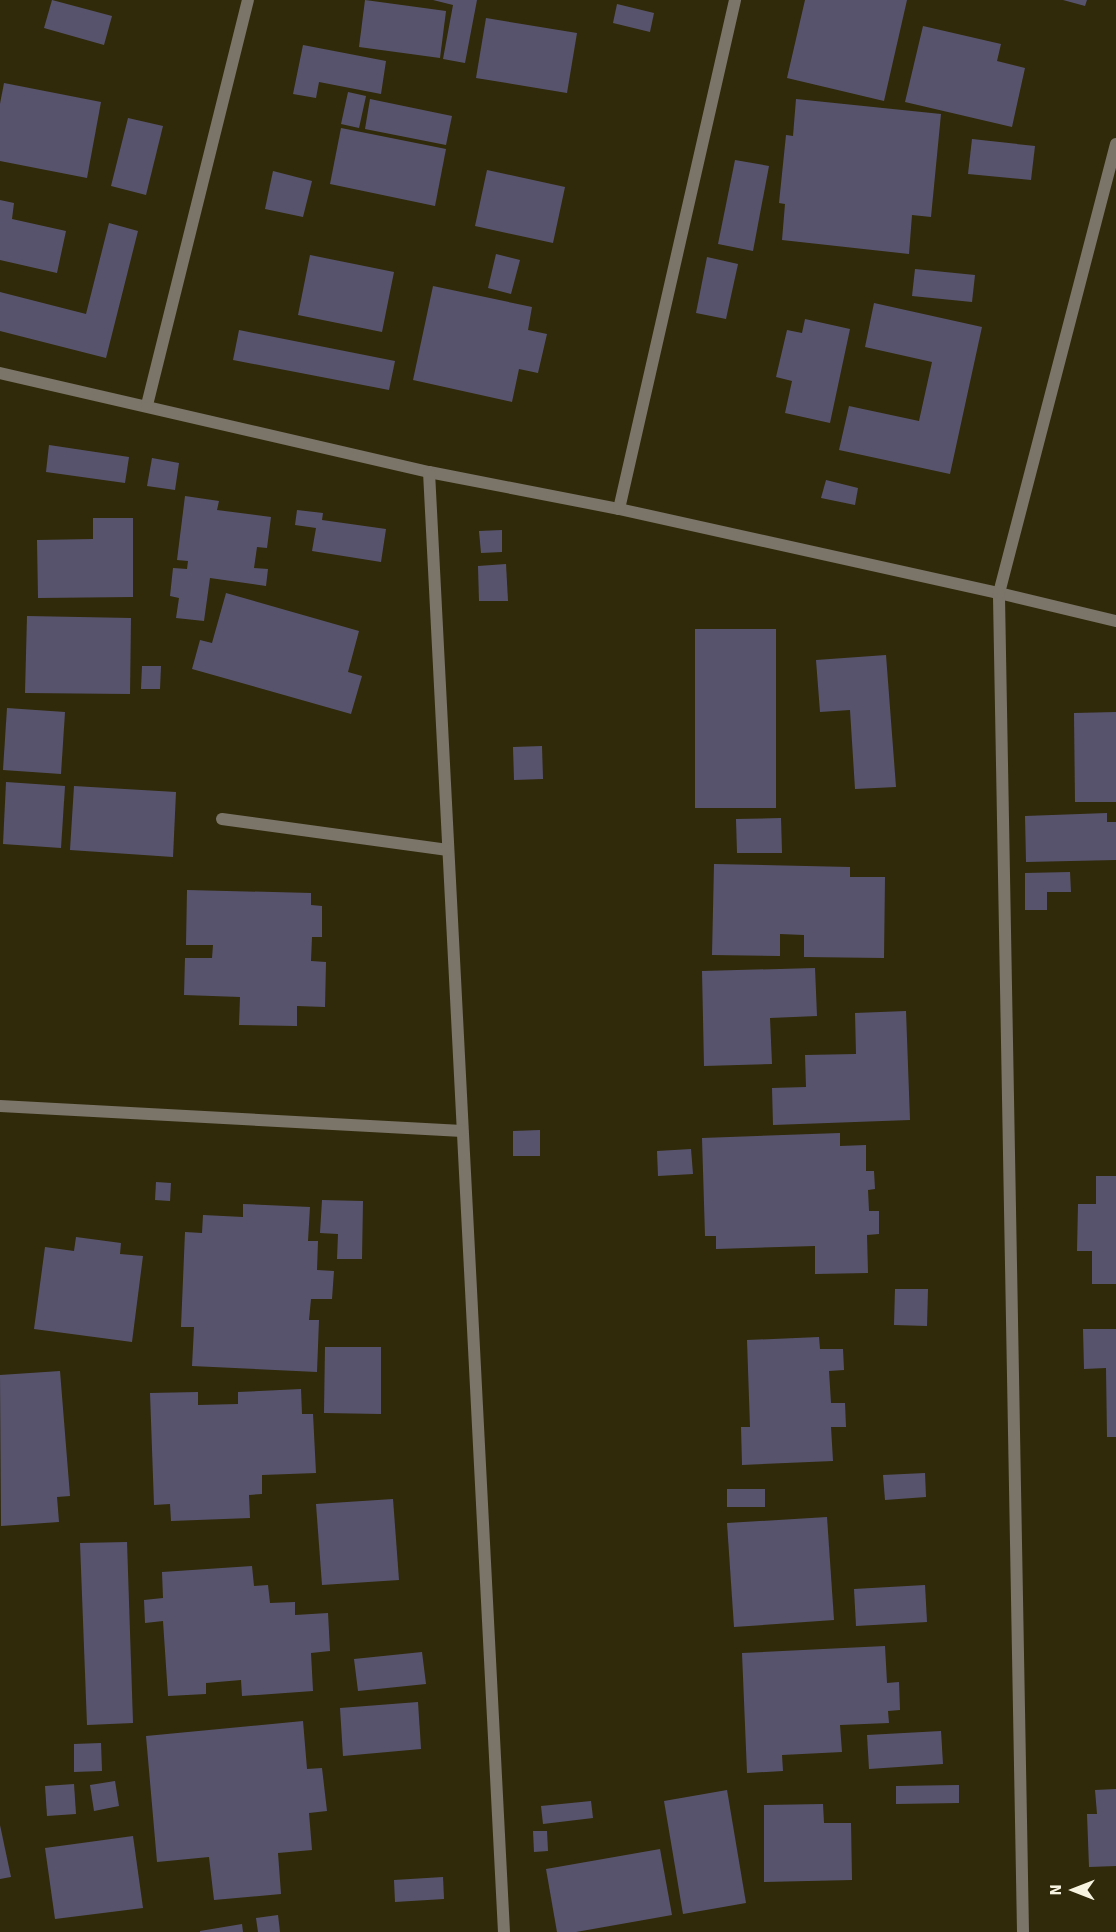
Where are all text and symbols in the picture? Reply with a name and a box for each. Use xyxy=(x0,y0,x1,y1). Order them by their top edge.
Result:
north arrow xyxy=(1044,1860,1104,1920)
text: N xyxy=(1046,1884,1066,1896)

